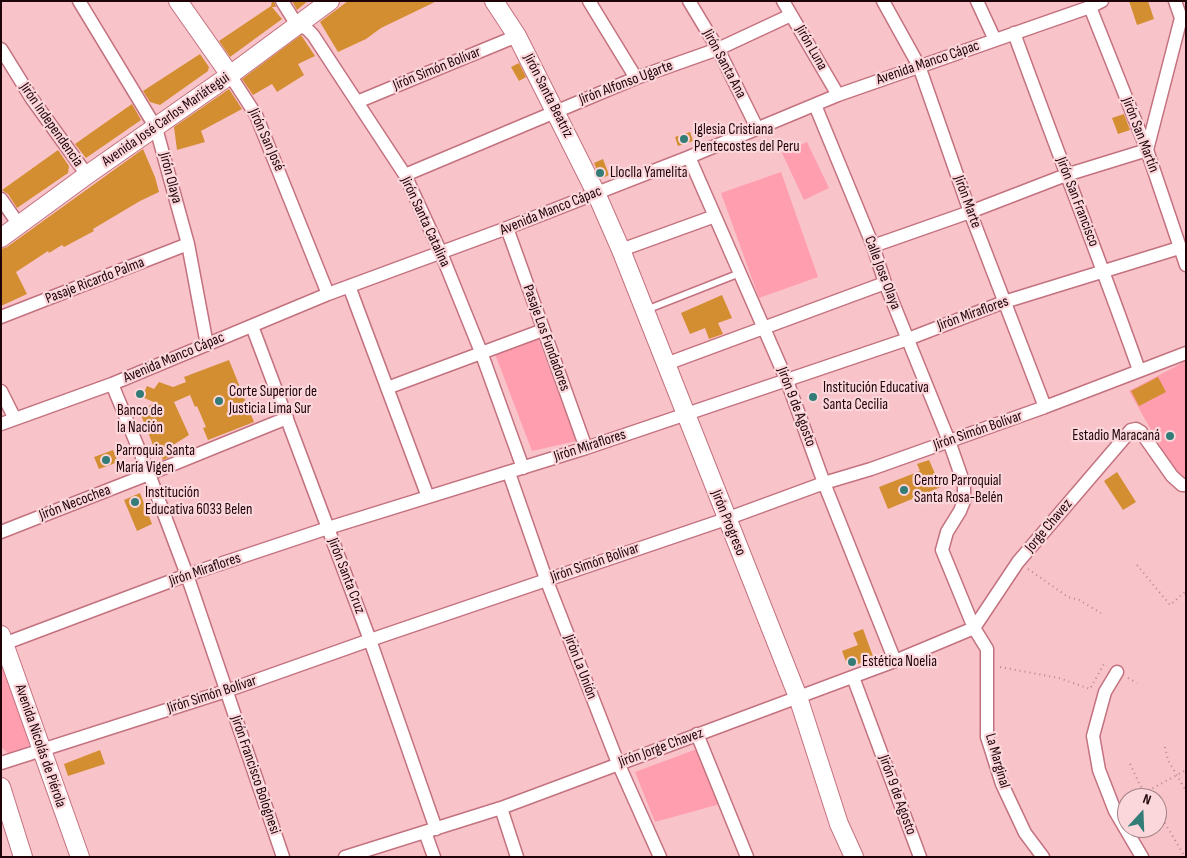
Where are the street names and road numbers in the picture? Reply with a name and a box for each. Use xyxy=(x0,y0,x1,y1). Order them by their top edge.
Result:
street label: Jirón Luna xyxy=(791,22,831,74)
street label: Jirón Santa Ana xyxy=(698,27,750,101)
street label: Avenida Manco Cápac xyxy=(874,37,982,89)
street label: Jirón Simón Bolívar xyxy=(391,43,483,95)
street label: Jirón Santa Beatriz xyxy=(519,51,577,141)
street label: Jirón Alfonso Ugarte xyxy=(577,57,675,109)
street label: Avenida José Carlos Mariátegui xyxy=(99,69,233,171)
street label: Jirón Independencia xyxy=(15,79,87,171)
street label: Jirón San Martín xyxy=(1117,95,1163,175)
street label: Jirón San José xyxy=(244,106,288,174)
street label: Jirón Olaya xyxy=(155,150,185,206)
street label: Jirón San Francisco xyxy=(1052,155,1102,249)
street label: Jirón Marte xyxy=(949,173,985,231)
street label: Jirón Santa Catalina xyxy=(396,174,454,270)
street label: Avenida Manco Cápac xyxy=(498,182,604,240)
street label: Calle Jose Olaya xyxy=(860,234,904,312)
street label: Pasaje Ricardo Palma xyxy=(43,254,147,308)
street label: Pasaje Los Fundadores xyxy=(518,282,574,394)
street label: Jirón Miraflores xyxy=(935,293,1011,335)
street label: Avenida Manco Cápac xyxy=(121,329,227,387)
street label: Jirón 9 de Agosto xyxy=(773,365,819,449)
street label: Jirón Simón Bolívar xyxy=(931,407,1025,455)
street label: Jirón Miraflores xyxy=(552,426,628,466)
street label: Jirón Necochea xyxy=(37,481,113,525)
street label: Jirón Progreso xyxy=(707,488,749,558)
street label: Jorge Chavez xyxy=(1022,496,1076,556)
street label: Jirón Santa Cruz xyxy=(323,536,369,616)
street label: Jirón Simón Bolívar xyxy=(548,539,642,587)
street label: Jirón Miraflores xyxy=(167,549,243,591)
street label: Jirón La Unión xyxy=(559,632,601,702)
street label: Jirón Simón Bolívar xyxy=(165,672,259,718)
street label: Avenida Nicolás de Piérola xyxy=(10,682,70,810)
street label: Jirón Francisco Bolognesi xyxy=(226,713,284,837)
street label: Jirón Jorge Chavez xyxy=(616,724,706,772)
street label: La Marginal xyxy=(981,732,1013,790)
street label: Jirón 9 de Agosto xyxy=(874,753,920,837)

